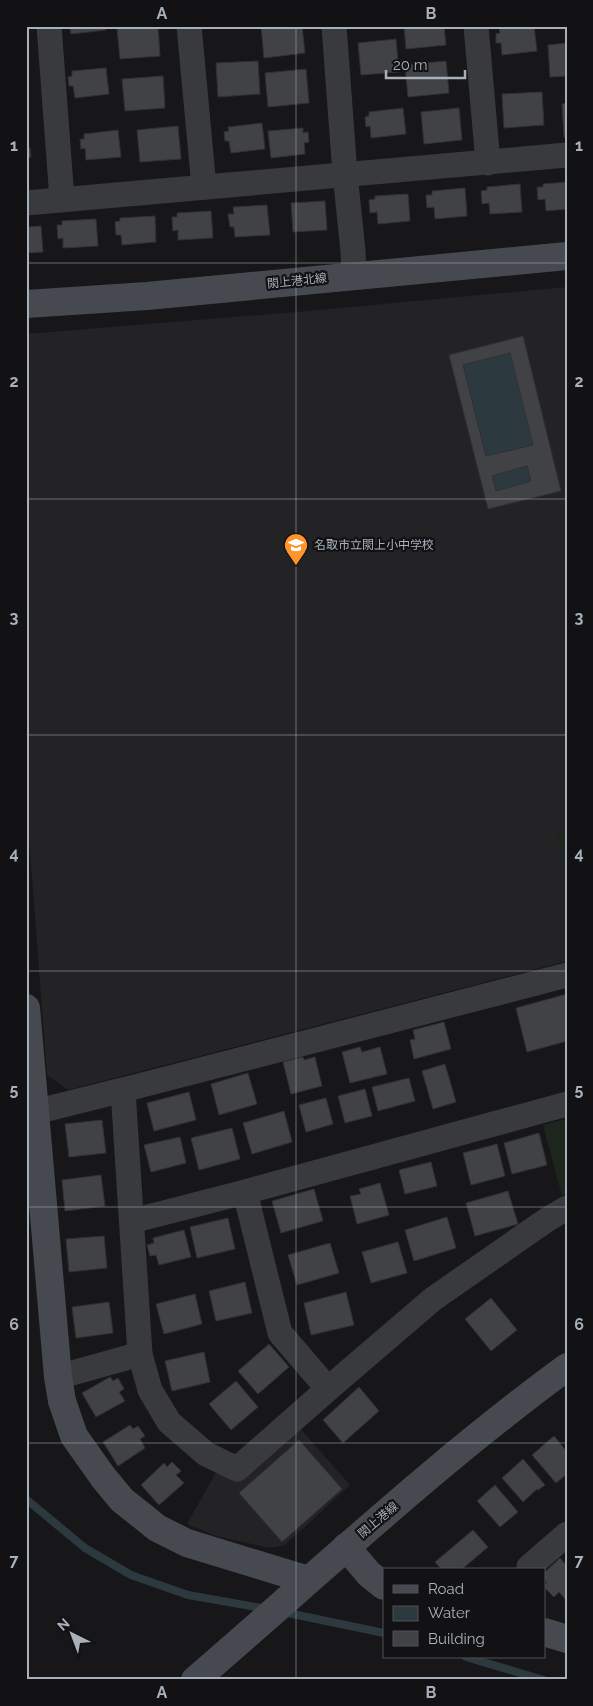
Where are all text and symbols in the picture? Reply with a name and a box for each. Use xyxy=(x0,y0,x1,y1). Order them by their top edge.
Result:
text: A xyxy=(157,4,168,23)
text: B xyxy=(426,4,437,23)
scale bar xyxy=(386,48,464,80)
text: 20 m xyxy=(393,56,428,74)
text: 1 xyxy=(10,136,18,155)
text: 1 xyxy=(575,136,583,155)
street label: 閖上港北線 xyxy=(266,271,328,291)
text: 2 xyxy=(9,372,19,391)
text: 2 xyxy=(574,372,584,391)
school or university icon: 名取市立閖上小中学校 xyxy=(283,532,309,566)
place label: 名取市立閖上小中学校 xyxy=(314,538,434,552)
text: 3 xyxy=(10,608,19,627)
text: 3 xyxy=(575,608,584,627)
text: 4 xyxy=(9,844,19,863)
text: 4 xyxy=(574,844,584,863)
text: 5 xyxy=(10,1080,19,1099)
text: 5 xyxy=(575,1080,584,1099)
text: 6 xyxy=(9,1315,19,1334)
text: 6 xyxy=(574,1315,584,1334)
street label: 閖上港線 xyxy=(355,1499,401,1541)
text: 7 xyxy=(10,1551,19,1570)
text: 7 xyxy=(575,1551,584,1570)
legend xyxy=(383,1568,546,1658)
text: Road xyxy=(428,1580,464,1598)
text: Water xyxy=(428,1604,471,1622)
north arrow xyxy=(48,1608,98,1658)
text: N xyxy=(54,1615,73,1634)
text: Building xyxy=(428,1630,485,1648)
text: A xyxy=(157,1683,168,1702)
text: B xyxy=(426,1683,437,1702)

